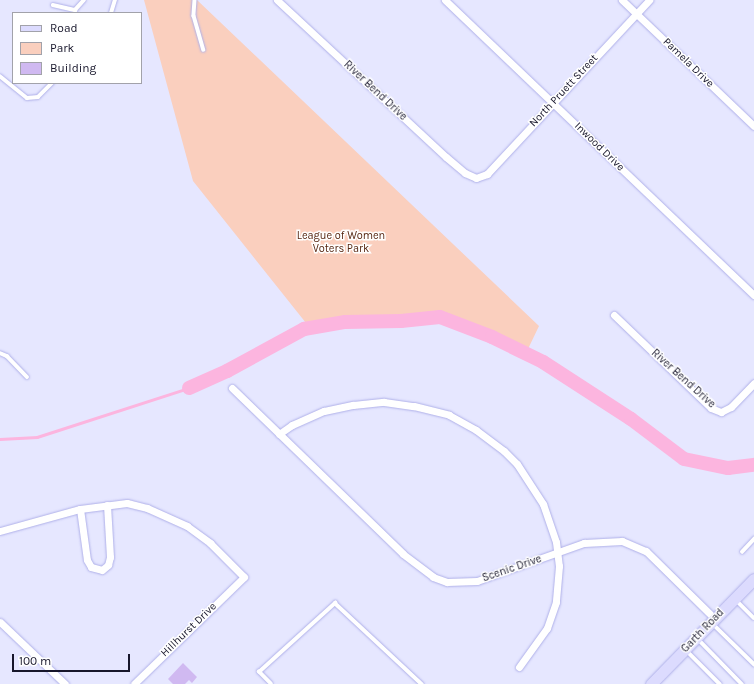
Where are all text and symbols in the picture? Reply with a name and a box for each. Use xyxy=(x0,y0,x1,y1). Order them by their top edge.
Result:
legend xyxy=(12,12,142,84)
text: Road xyxy=(50,21,78,35)
street label: Pamela Drive xyxy=(660,35,716,91)
text: Park xyxy=(50,41,74,55)
street label: North Pruett Street xyxy=(527,52,601,130)
street label: River Bend Drive xyxy=(341,58,409,124)
text: Building xyxy=(50,61,96,75)
street label: Inwood Drive xyxy=(571,120,627,174)
park label: League of Women Voters Park xyxy=(297,230,385,256)
street label: River Bend Drive xyxy=(648,347,718,411)
street label: Scenic Drive xyxy=(481,553,543,585)
street label: Hillhurst Drive xyxy=(158,600,220,660)
street label: Garth Road xyxy=(679,606,727,656)
scale bar xyxy=(14,646,132,672)
text: 100 m xyxy=(19,654,51,668)

